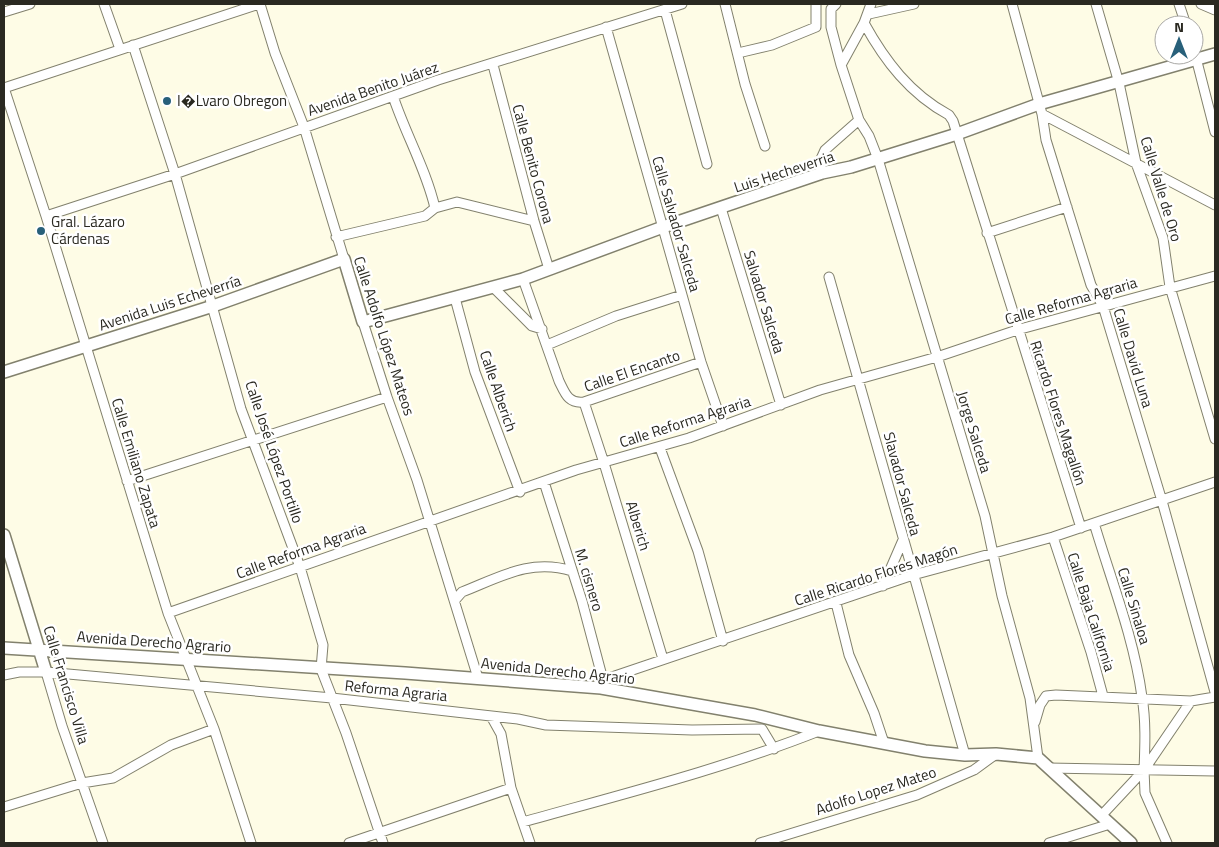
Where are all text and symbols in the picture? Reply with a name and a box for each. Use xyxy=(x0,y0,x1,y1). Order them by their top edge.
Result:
north arrow xyxy=(1154,15,1204,65)
text: N xyxy=(1174,16,1184,37)
street label: Avenida Benito Juárez xyxy=(304,55,442,122)
place label: I�Lvaro Obregon xyxy=(177,89,287,112)
marker: I�Lvaro Obregon xyxy=(161,95,173,107)
street label: Calle Benito Corona xyxy=(507,102,561,227)
street label: Calle Valle de Oro xyxy=(1135,133,1188,244)
street label: Luis Hecheverria xyxy=(731,144,837,199)
street label: Calle Salvador Salceda xyxy=(646,153,707,295)
place label: Gral. Lázaro Cárdenas xyxy=(51,210,125,250)
marker: Gral. Lázaro Cárdenas xyxy=(35,225,47,237)
street label: Salvador Salceda xyxy=(738,247,791,357)
street label: Calle Adolfo López Mateos xyxy=(348,253,421,418)
street label: Avenida Luis Echeverría xyxy=(96,269,244,336)
street label: Calle Reforma Agraria xyxy=(1002,270,1140,330)
street label: Calle David Luna xyxy=(1107,305,1160,411)
street label: Ricardo Flores Magallón xyxy=(1024,337,1093,488)
street label: Calle El Encanto xyxy=(581,343,683,398)
street label: Calle Alberich xyxy=(474,347,523,434)
street label: Calle José López Portillo xyxy=(239,377,310,526)
street label: Jorge Salceda xyxy=(951,388,998,476)
street label: Calle Reforma Agraria xyxy=(616,389,754,454)
street label: Calle Emiliano Zapata xyxy=(106,395,167,531)
street label: Slavador Salceda xyxy=(878,429,928,539)
street label: Alberich xyxy=(620,498,657,554)
street label: Calle Reforma Agraria xyxy=(233,516,369,585)
street label: Calle Ricardo Flores Magón xyxy=(791,537,960,612)
street label: M. cisnero xyxy=(569,546,610,614)
street label: Calle Baja California xyxy=(1061,550,1122,675)
street label: Calle Sinaloa xyxy=(1112,565,1157,648)
street label: Calle Francisco Villa xyxy=(38,623,96,747)
street label: Avenida Derecho Agrario xyxy=(76,625,232,658)
street label: Avenida Derecho Agrario xyxy=(480,651,636,690)
street label: Reforma Agraria xyxy=(344,674,449,707)
street label: Adolfo Lopez Mateo xyxy=(813,760,939,821)

